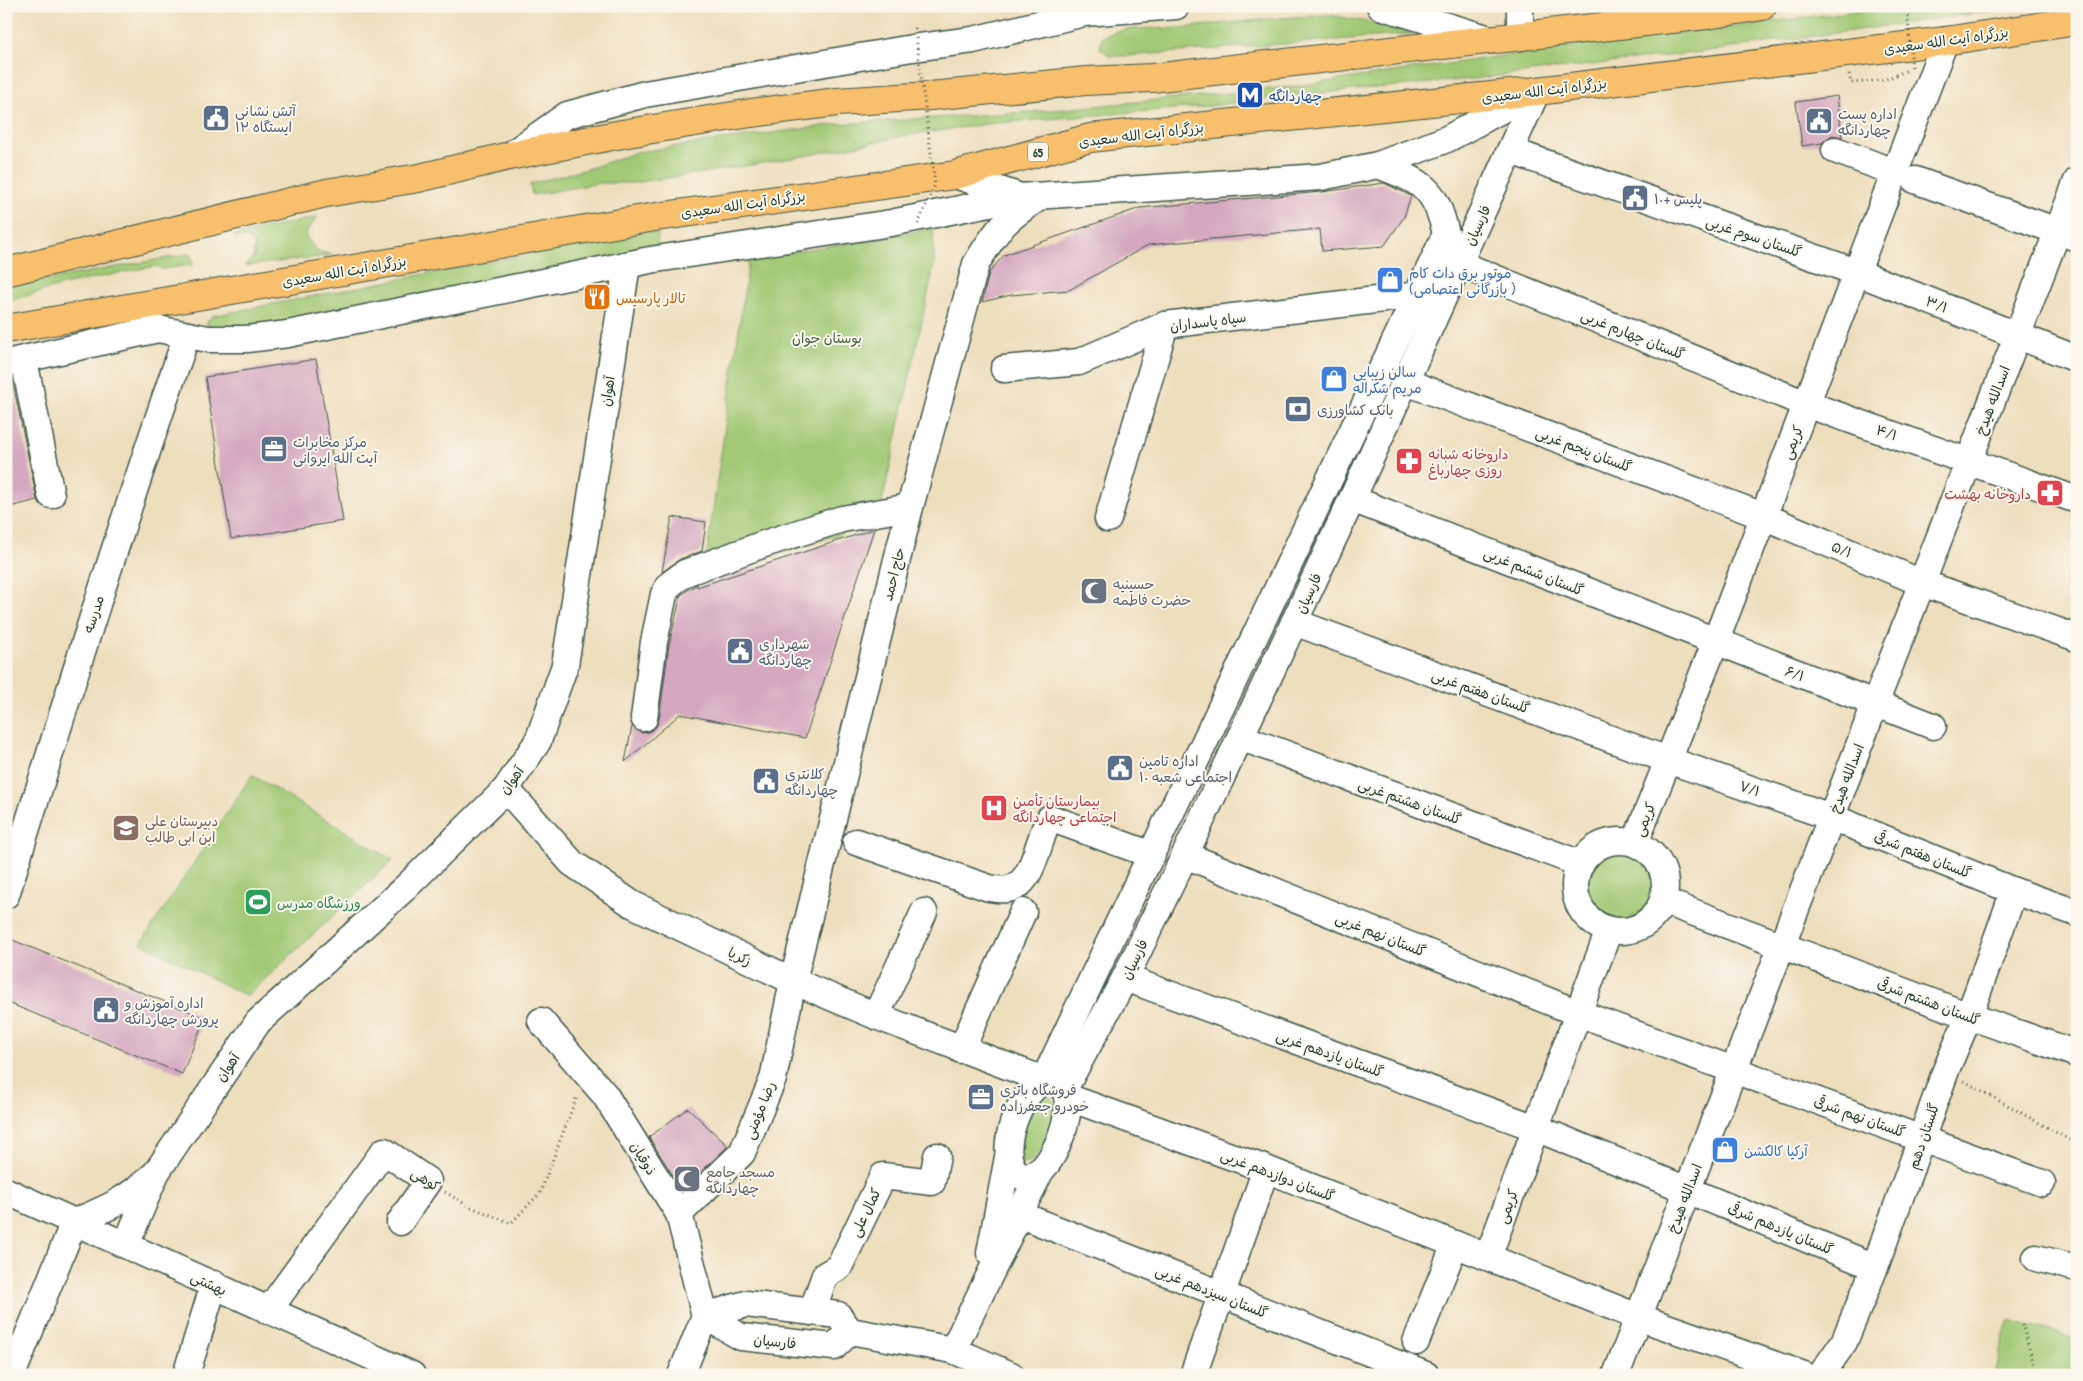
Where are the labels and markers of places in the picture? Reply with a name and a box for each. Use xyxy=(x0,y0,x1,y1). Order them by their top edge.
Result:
metro station icon: چهاردانگه xyxy=(1235,80,1265,110)
place label: چهاردانگه xyxy=(1269,86,1322,106)
place label: آتش نشانی ایستگاه ۱۲ xyxy=(235,101,296,136)
public building icon: آتش نشانی ایستگاه ۱۲ xyxy=(201,103,231,133)
place label: اداره پست چهاردانگه xyxy=(1838,104,1897,140)
public building icon: اداره پست چهاردانگه xyxy=(1804,106,1834,136)
public building icon: پلیس +۱۰ xyxy=(1620,183,1650,213)
place label: پلیس +۱۰ xyxy=(1654,189,1702,209)
place label: موتور برق دات کام (بازرگانی اعتصامی ) xyxy=(1409,263,1516,298)
shop icon: موتور برق دات کام (بازرگانی اعتصامی ) xyxy=(1375,265,1405,295)
restaurant icon: تالار پارسیس xyxy=(582,282,612,312)
place label: تالار پارسیس xyxy=(616,288,687,308)
place label: سالن زیبایی مریم شکراله xyxy=(1353,362,1422,399)
shop icon: سالن زیبایی مریم شکراله xyxy=(1319,364,1349,394)
bank icon: بانک کشاورزی xyxy=(1283,394,1313,424)
place label: بانک کشاورزی xyxy=(1317,400,1394,419)
place label: مرکز مخابرات آیت الله ایروانی xyxy=(293,432,378,467)
office icon: مرکز مخابرات آیت الله ایروانی xyxy=(259,434,289,464)
place label: داروخانه شبانه روزی چهارباغ xyxy=(1428,444,1509,480)
pharmacy icon: داروخانه شبانه روزی چهارباغ xyxy=(1394,446,1424,476)
pharmacy icon: داروخانه بهشت xyxy=(2035,478,2065,508)
place label: داروخانه بهشت xyxy=(1944,484,2031,504)
place label: حسینیه حضرت فاطمه xyxy=(1113,574,1191,609)
mosque icon: حسینیه حضرت فاطمه xyxy=(1079,576,1109,606)
place label: شهرداری چهاردانگه xyxy=(759,634,812,670)
public building icon: شهرداری چهاردانگه xyxy=(725,636,755,666)
place label: اداره تامین اجتماعی شعبه ۱۰ xyxy=(1139,751,1232,786)
public building icon: اداره تامین اجتماعی شعبه ۱۰ xyxy=(1105,753,1135,783)
place label: کلانتری چهاردانگه xyxy=(785,764,838,800)
public building icon: کلانتری چهاردانگه xyxy=(751,766,781,796)
place label: بیمارستان تأمین اجتماعی چهاردانگه xyxy=(1013,791,1116,827)
hospital icon: بیمارستان تأمین اجتماعی چهاردانگه xyxy=(979,793,1009,823)
place label: دبیرستان علی ابن ابی طالب xyxy=(145,811,218,846)
school or university icon: دبیرستان علی ابن ابی طالب xyxy=(111,813,141,843)
sports icon: ورزشگاه مدرس xyxy=(243,887,273,917)
place label: ورزشگاه مدرس xyxy=(277,893,361,912)
place label: اداره آموزش و پرورش چهاردانگه xyxy=(124,993,219,1029)
public building icon: اداره آموزش و پرورش چهاردانگه xyxy=(91,995,121,1025)
place label: فروشگاه باتری خودرو جعفرزاده xyxy=(1000,1080,1089,1115)
office icon: فروشگاه باتری خودرو جعفرزاده xyxy=(966,1082,996,1112)
shop icon: آرکیا کالکشن xyxy=(1710,1135,1740,1165)
place label: آرکیا کالکشن xyxy=(1744,1141,1808,1160)
place label: مسجد جامع چهاردانگه xyxy=(706,1162,775,1198)
mosque icon: مسجد جامع چهاردانگه xyxy=(672,1164,702,1194)

